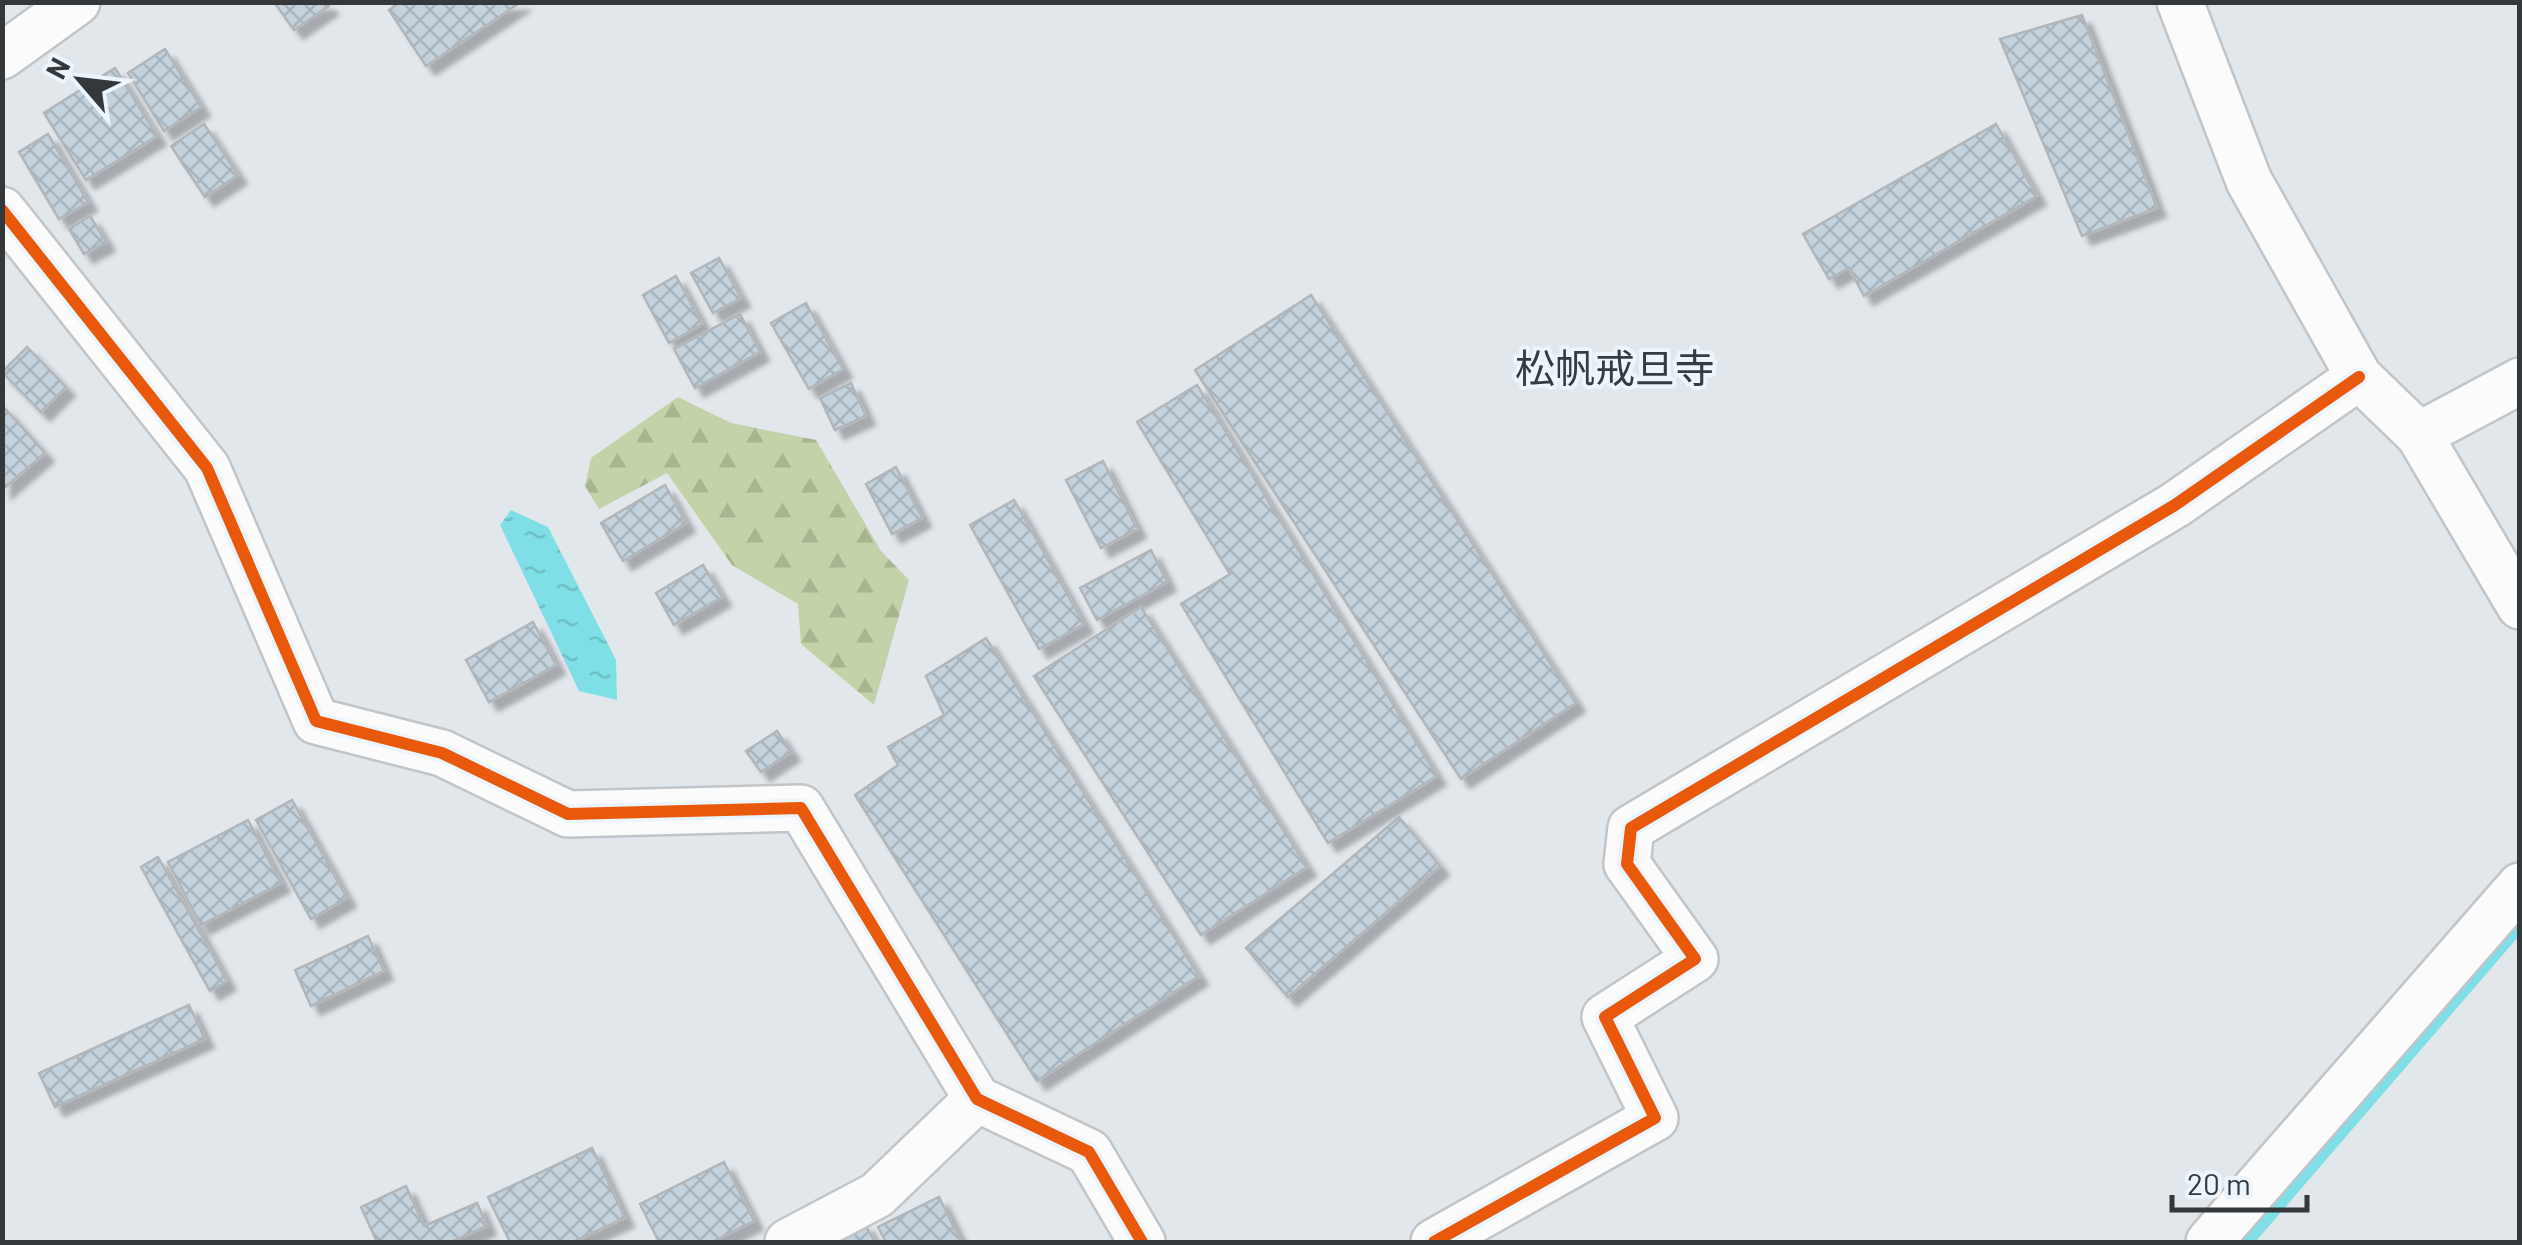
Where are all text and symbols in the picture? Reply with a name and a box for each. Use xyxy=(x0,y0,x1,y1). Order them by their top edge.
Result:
north arrow xyxy=(30,30,130,130)
text: N xyxy=(38,52,76,84)
district label: 松帆戒旦寺 xyxy=(1515,343,1715,391)
scale bar xyxy=(2172,1150,2307,1212)
text: 20 m xyxy=(2187,1165,2251,1201)

